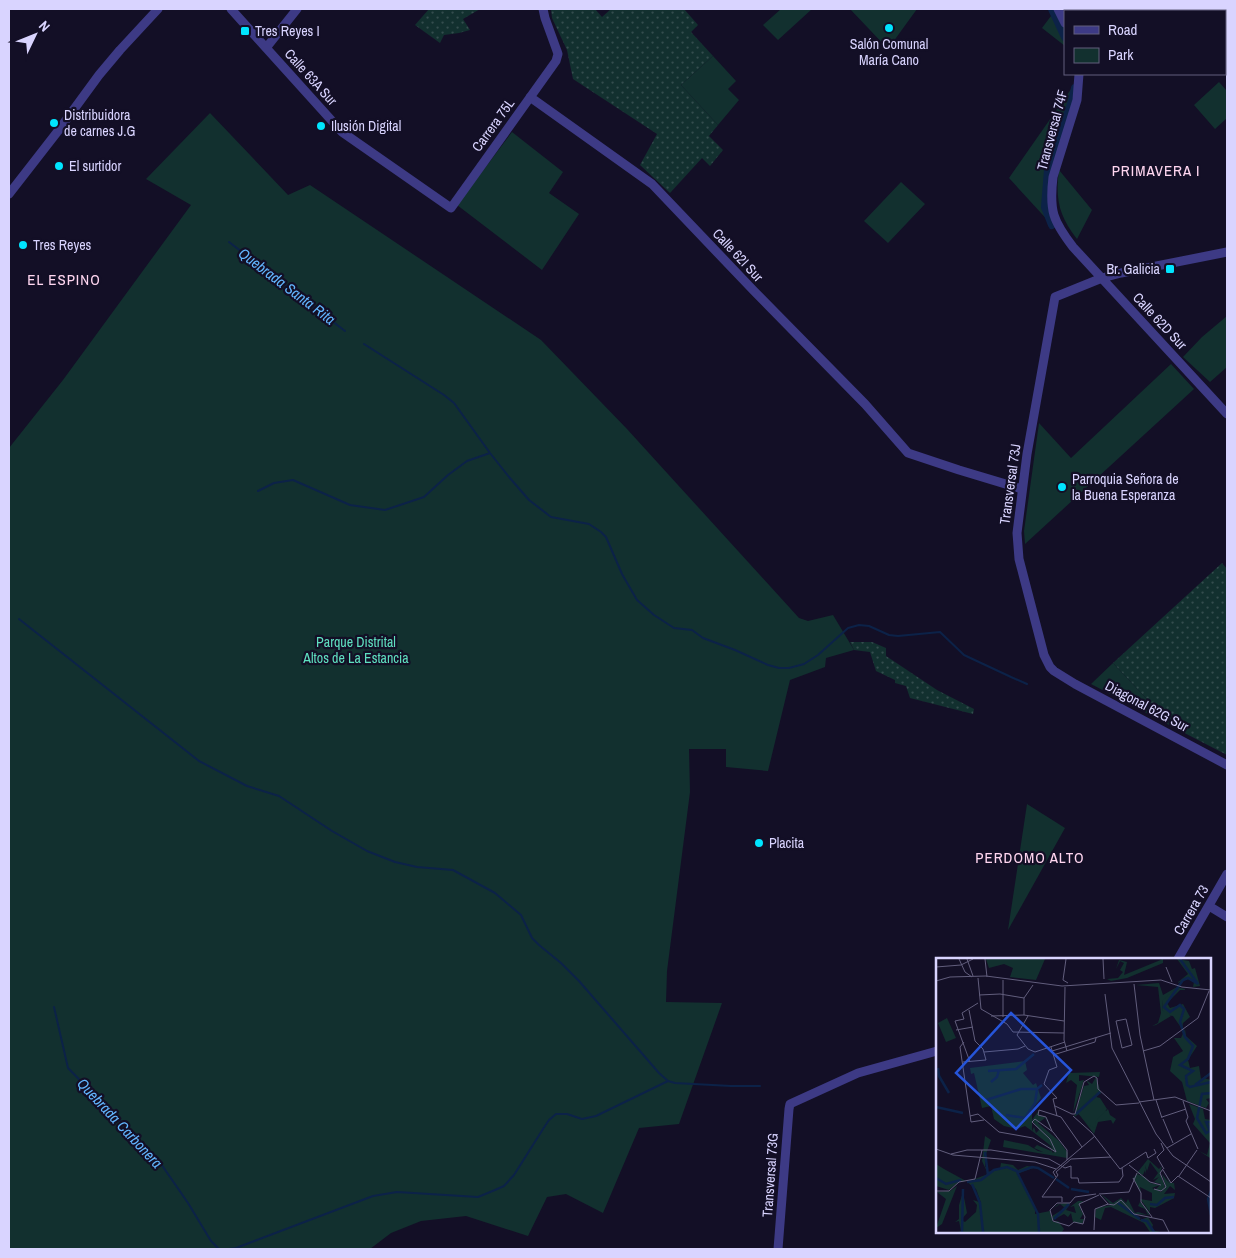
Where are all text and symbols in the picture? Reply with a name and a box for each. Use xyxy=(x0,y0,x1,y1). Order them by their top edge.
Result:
north arrow xyxy=(10,10,60,60)
legend xyxy=(1064,10,1226,75)
text: N xyxy=(35,17,54,35)
text: Road xyxy=(1108,19,1137,40)
place label: Tres Reyes I xyxy=(255,22,320,40)
marker: Salón Comunal María Cano xyxy=(883,22,895,34)
marker: Tres Reyes I xyxy=(239,25,251,37)
place label: Salón Comunal María Cano xyxy=(850,35,928,69)
text: Park xyxy=(1108,44,1134,65)
street label: Calle 63A Sur xyxy=(281,45,341,109)
street label: Transversal 74F xyxy=(1033,88,1071,172)
street label: Carrera 75L xyxy=(468,94,519,155)
place label: Distribuidora de carnes J.G xyxy=(64,106,136,140)
marker: Distribuidora de carnes J.G xyxy=(48,117,60,129)
place label: Ilusión Digital xyxy=(331,117,401,135)
marker: Ilusión Digital xyxy=(315,120,327,132)
place label: El surtidor xyxy=(69,157,121,175)
marker: El surtidor xyxy=(53,160,65,172)
district label: PRIMAVERA I xyxy=(1112,160,1200,181)
street label: Calle 62I Sur xyxy=(709,225,767,286)
place label: Tres Reyes xyxy=(33,236,92,254)
marker: Tres Reyes xyxy=(17,239,29,251)
water label: Quebrada Santa Rita xyxy=(234,243,340,329)
place label: Br. Galicia xyxy=(1106,260,1161,278)
marker: Br. Galicia xyxy=(1164,263,1176,275)
district label: EL ESPINO xyxy=(27,269,101,290)
street label: Calle 62D Sur xyxy=(1129,289,1191,353)
street label: Transversal 73J xyxy=(995,443,1025,525)
place label: Parroquia Señora de la Buena Esperanza xyxy=(1072,470,1179,504)
marker: Parroquia Señora de la Buena Esperanza xyxy=(1056,481,1068,493)
park label: Parque Distrital Altos de La Estancia xyxy=(302,633,409,667)
street label: Diagonal 62G Sur xyxy=(1102,676,1192,736)
place label: Placita xyxy=(769,834,805,852)
marker: Placita xyxy=(753,837,765,849)
district label: PERDOMO ALTO xyxy=(975,847,1085,868)
street label: Carrera 73 xyxy=(1169,882,1213,938)
inset map xyxy=(936,958,1211,1233)
water label: Quebrada Carbonera xyxy=(73,1073,167,1173)
street label: Transversal 73G xyxy=(758,1132,782,1218)

